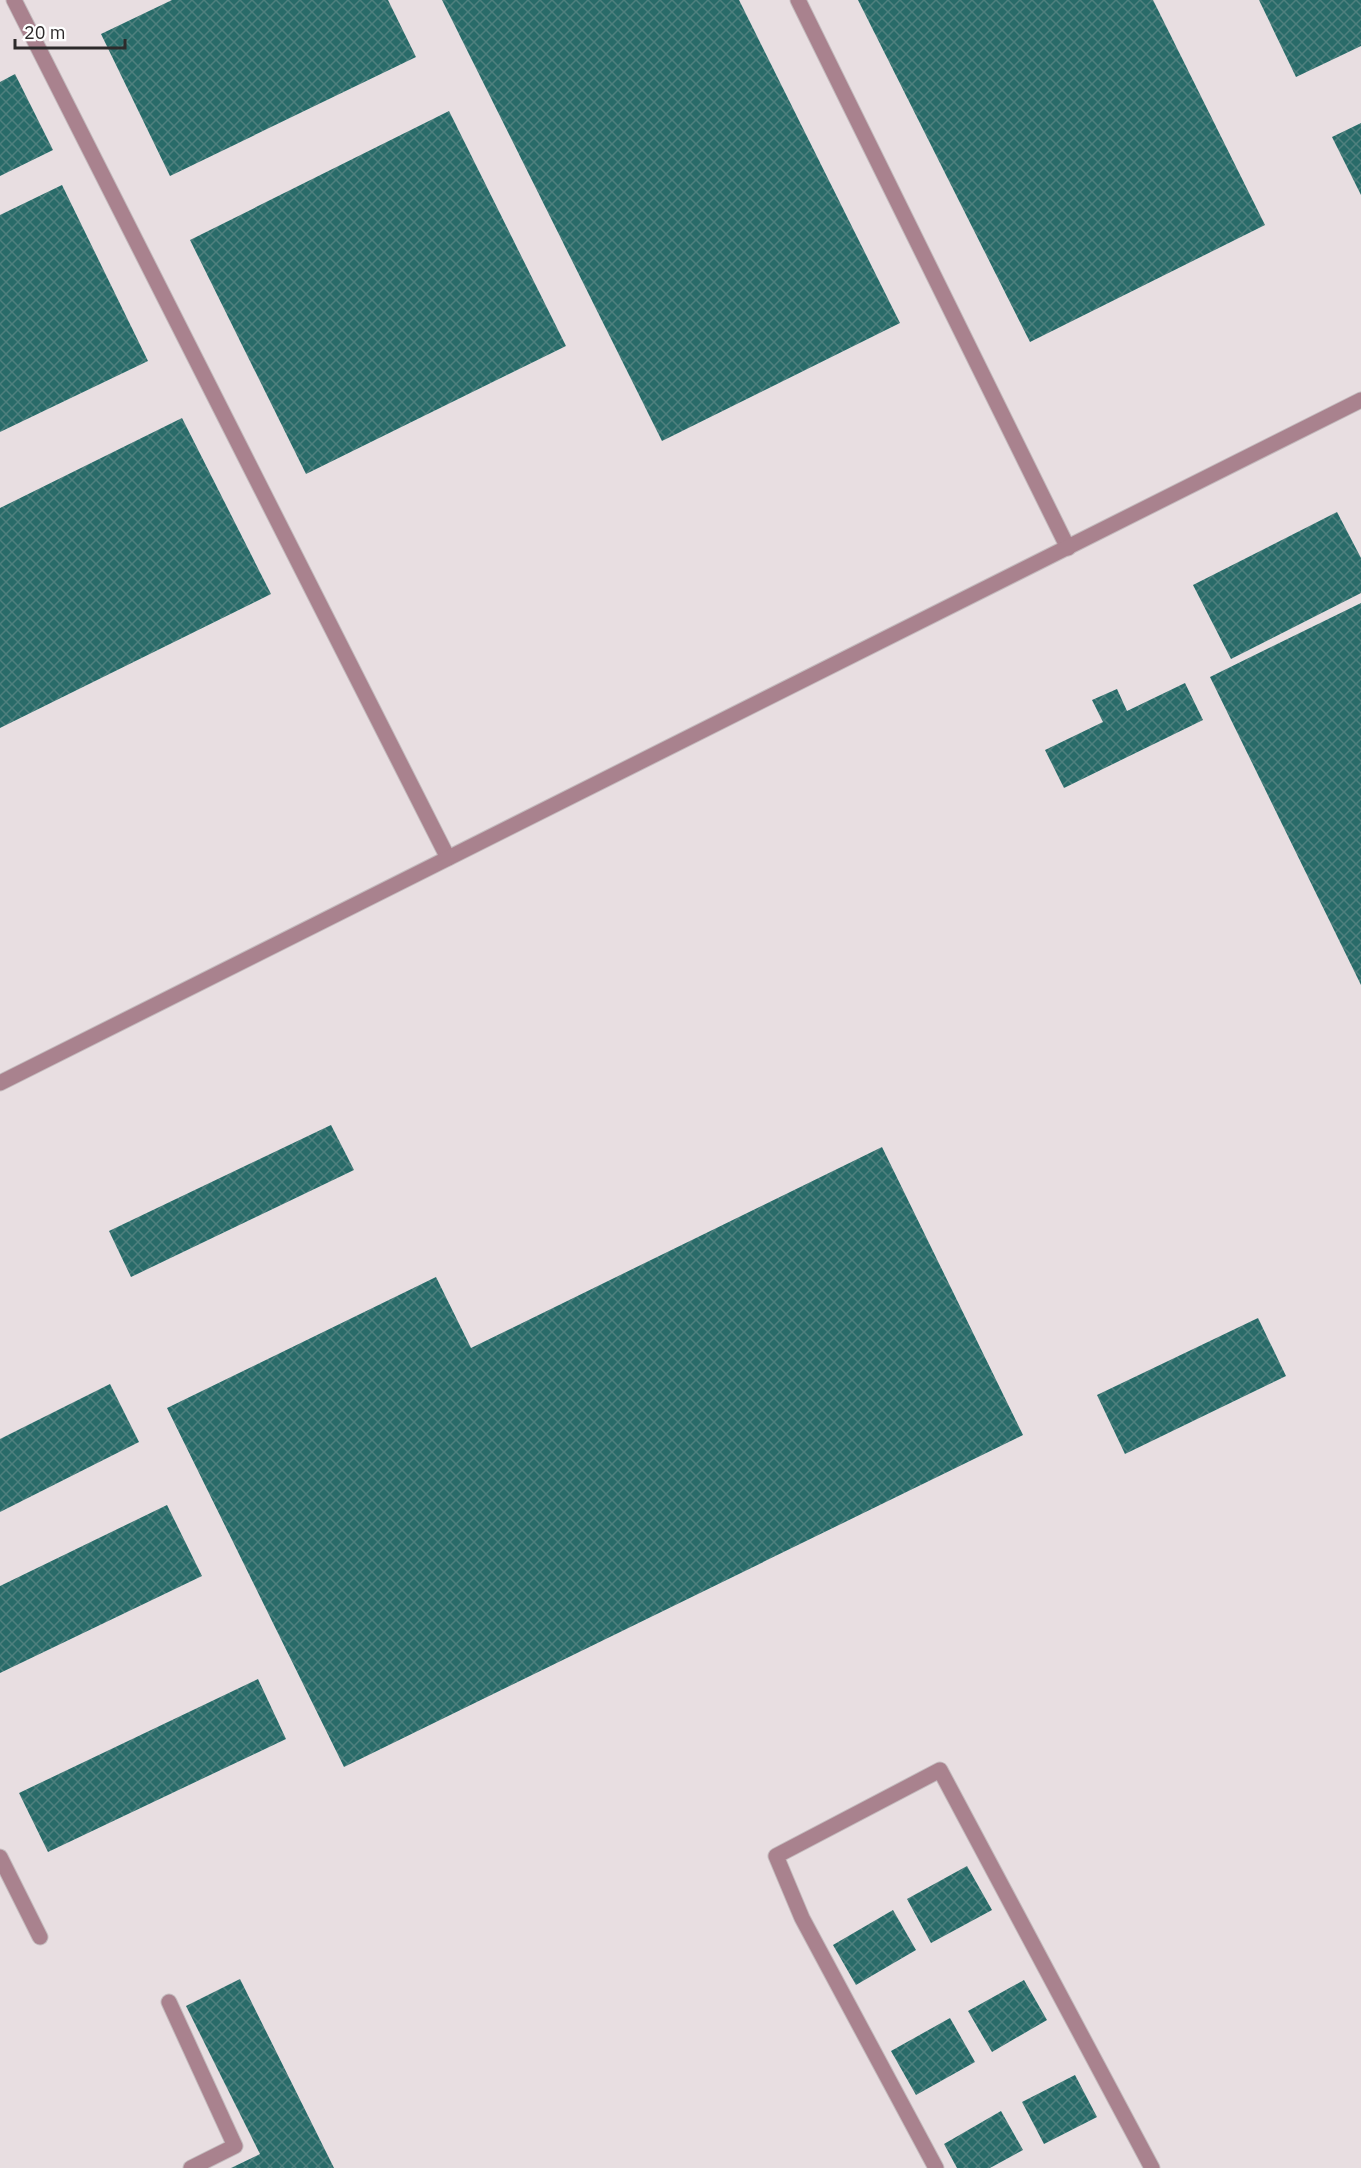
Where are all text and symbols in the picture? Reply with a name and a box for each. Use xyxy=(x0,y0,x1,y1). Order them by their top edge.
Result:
scale bar xyxy=(15,12,124,50)
text: 20 m xyxy=(24,21,66,44)

